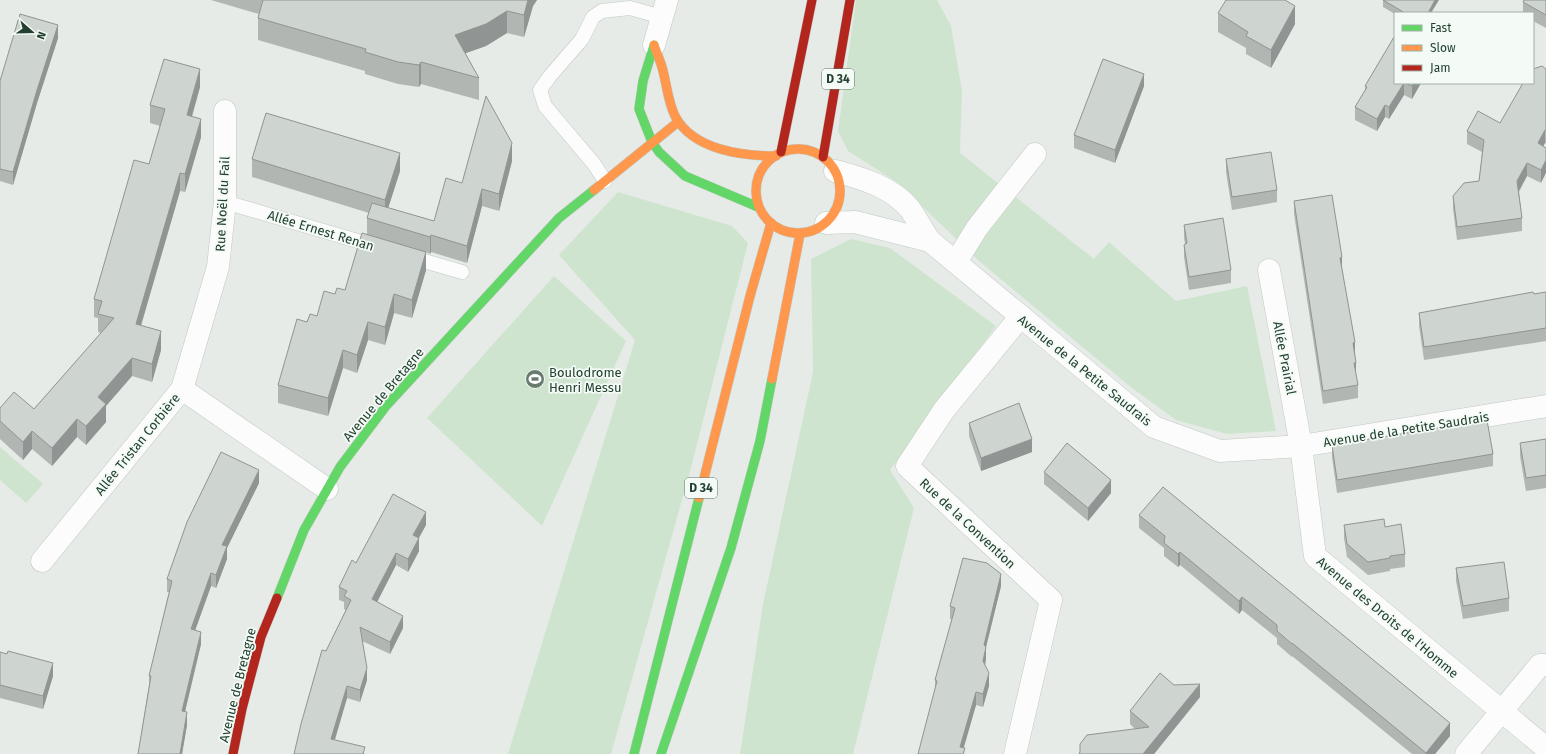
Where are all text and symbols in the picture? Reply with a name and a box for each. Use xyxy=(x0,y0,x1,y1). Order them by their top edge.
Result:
north arrow xyxy=(12,12,52,52)
legend xyxy=(1394,12,1534,84)
text: Fast xyxy=(1430,21,1452,35)
text: N xyxy=(34,30,48,41)
text: Slow xyxy=(1430,41,1456,55)
text: Jam xyxy=(1430,61,1450,75)
road number: D 34 xyxy=(822,69,854,89)
street label: Rue Noël du Fail xyxy=(213,156,233,252)
street label: Allée Ernest Renan xyxy=(266,207,376,254)
street label: Avenue de la Petite Saudrais xyxy=(1015,312,1155,429)
street label: Allée Prairial xyxy=(1270,320,1299,396)
street label: Avenue de Bretagne xyxy=(340,344,427,444)
place label: Boulodrome Henri Messu xyxy=(549,365,622,395)
sports icon: Boulodrome Henri Messu xyxy=(524,368,546,390)
street label: Allée Tristan Corbière xyxy=(92,391,183,498)
street label: Avenue de la Petite Saudrais xyxy=(1322,409,1490,450)
street label: Rue de la Convention xyxy=(917,475,1019,572)
road number: D 34 xyxy=(685,478,717,498)
street label: Avenue des Droits de l'Homme xyxy=(1314,554,1461,681)
street label: Avenue de Bretagne xyxy=(216,626,259,744)

